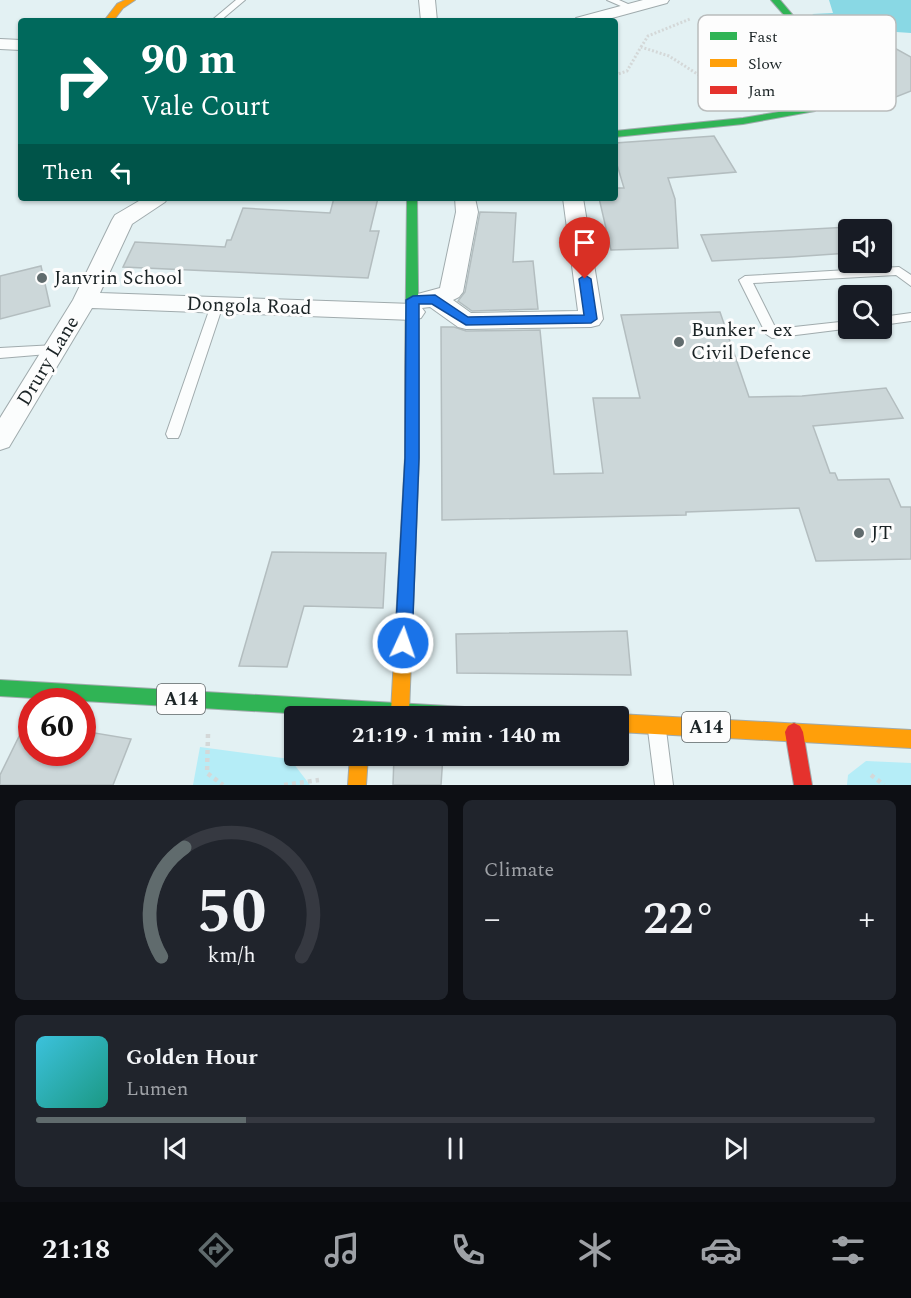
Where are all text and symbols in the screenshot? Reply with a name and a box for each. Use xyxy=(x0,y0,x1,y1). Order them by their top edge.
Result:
legend xyxy=(698,15,896,111)
text: Fast xyxy=(748,25,778,49)
text: 90 m xyxy=(141,29,236,92)
icon: right xyxy=(42,42,120,120)
text: Slow xyxy=(748,52,783,76)
text: Jam xyxy=(748,79,776,103)
text: Vale Court xyxy=(141,86,270,128)
text: Then xyxy=(42,156,93,189)
icon: left xyxy=(105,156,138,189)
pin xyxy=(559,217,610,279)
map controls xyxy=(838,219,892,339)
button: sound xyxy=(838,219,892,273)
icon: arrive xyxy=(568,226,601,259)
place label: Janvrin School xyxy=(54,263,183,293)
marker: Janvrin School xyxy=(35,271,49,285)
button: search xyxy=(838,285,892,339)
street label: Dongola Road xyxy=(186,289,312,323)
street label: Drury Lane xyxy=(9,310,87,412)
place label: Bunker - ex Civil Defence xyxy=(691,315,811,368)
marker: Bunker - ex Civil Defence xyxy=(672,335,686,349)
place label: JT xyxy=(871,518,892,548)
marker: JT xyxy=(852,526,866,540)
position arrow xyxy=(371,611,435,675)
road number: A14 xyxy=(157,684,205,714)
speed limit sign: 60 xyxy=(18,688,96,766)
road number: A14 xyxy=(682,712,730,742)
text: 21:19 · 1 min · 140 m xyxy=(352,719,561,752)
text: Climate xyxy=(484,855,554,885)
text: 50 xyxy=(196,865,267,960)
text: 22° xyxy=(643,885,716,954)
text: − xyxy=(484,894,501,944)
text: + xyxy=(859,894,875,944)
text: km/h xyxy=(207,939,256,972)
text: Golden Hour xyxy=(126,1041,258,1074)
text: Lumen xyxy=(126,1074,188,1104)
icon: previous xyxy=(159,1132,192,1165)
icon: pause xyxy=(439,1132,472,1165)
icon: next xyxy=(719,1132,752,1165)
text: 21:18 xyxy=(42,1229,110,1271)
icon: directions xyxy=(195,1229,237,1271)
icon: music xyxy=(321,1229,363,1271)
icon: phone xyxy=(447,1229,489,1271)
icon: climate xyxy=(574,1229,616,1271)
icon: car xyxy=(700,1229,742,1271)
icon: filters xyxy=(827,1229,869,1271)

